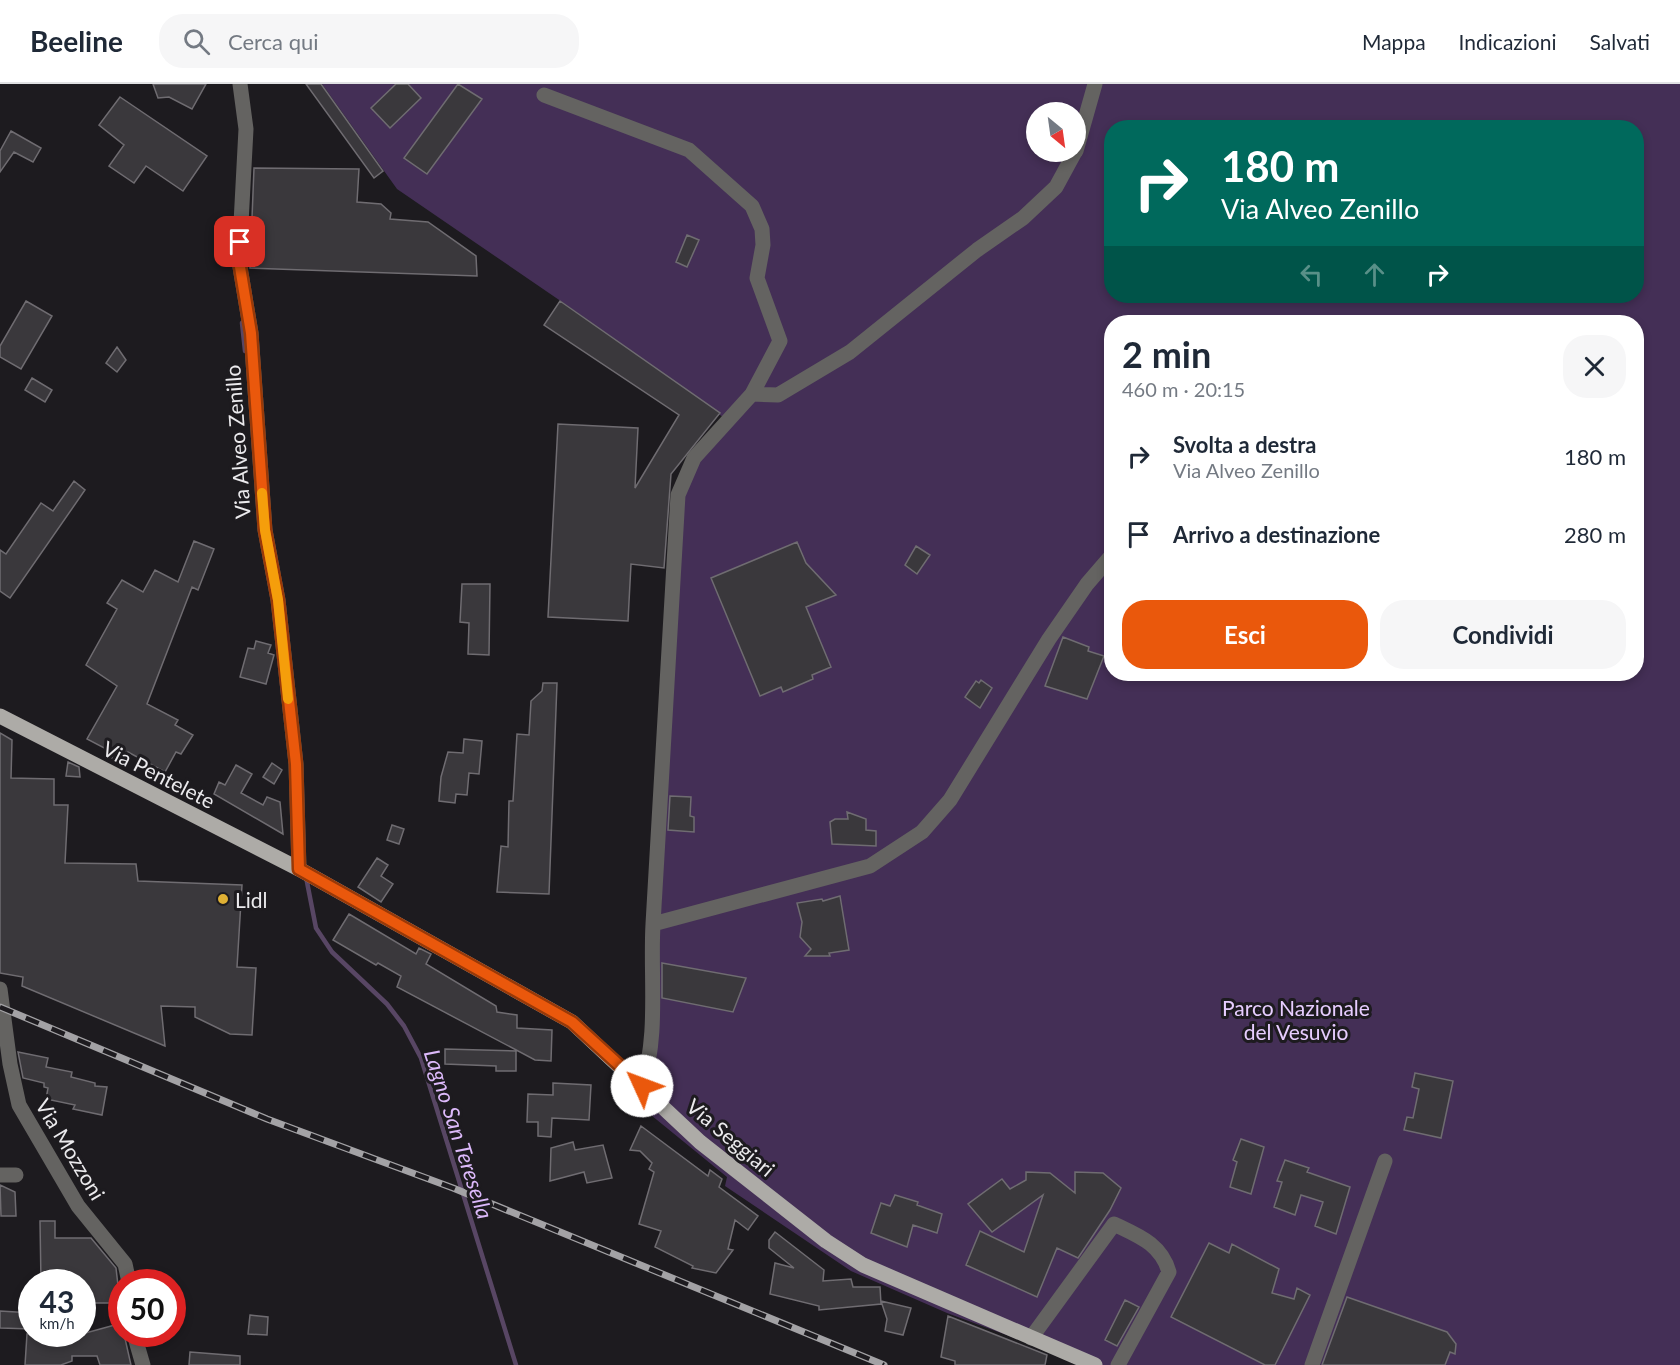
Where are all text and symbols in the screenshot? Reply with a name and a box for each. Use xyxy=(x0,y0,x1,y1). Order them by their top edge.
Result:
search box xyxy=(159,14,579,68)
text: Beeline xyxy=(30,24,123,58)
icon: search xyxy=(180,25,213,58)
text: Cerca qui xyxy=(228,28,319,55)
text: Mappa xyxy=(1362,29,1426,54)
text: Indicazioni xyxy=(1459,29,1557,54)
text: Salvati xyxy=(1590,29,1650,54)
north arrow xyxy=(1026,102,1086,162)
map controls xyxy=(1026,102,1086,162)
text: 180 m xyxy=(1221,141,1339,191)
icon: right xyxy=(1122,144,1200,222)
text: Via Alveo Zenillo xyxy=(1221,192,1419,225)
pin xyxy=(214,216,265,267)
icon: arrive xyxy=(223,225,256,258)
icon: left xyxy=(1295,258,1328,291)
icon: ahead xyxy=(1358,258,1391,291)
icon: right xyxy=(1421,258,1454,291)
text: 2 min xyxy=(1122,332,1211,376)
button: close xyxy=(1563,335,1626,398)
street label: Via Alveo Zenillo xyxy=(219,364,255,520)
text: 460 m · 20:15 xyxy=(1122,377,1245,401)
text: Svolta a destra xyxy=(1173,431,1316,458)
icon: right xyxy=(1122,440,1155,473)
text: 180 m xyxy=(1564,443,1626,470)
text: Via Alveo Zenillo xyxy=(1173,458,1320,482)
icon: arrive xyxy=(1122,518,1155,551)
text: Arrivo a destinazione xyxy=(1173,521,1380,548)
text: 280 m xyxy=(1564,521,1626,548)
button: Esci xyxy=(1122,600,1368,669)
button: Condividi xyxy=(1380,600,1626,669)
street label: Via Pentelete xyxy=(99,735,219,813)
place label: Lidl xyxy=(235,887,268,912)
marker: Lidl xyxy=(216,892,230,906)
park label: Parco Nazionale del Vesuvio xyxy=(1222,995,1370,1044)
water label: Lagno San Teresella xyxy=(419,1046,499,1222)
position arrow xyxy=(610,1054,674,1118)
street label: Via Seggiari xyxy=(682,1093,780,1181)
street label: Via Mozzoni xyxy=(31,1094,111,1204)
speed limit sign: 50 xyxy=(108,1269,186,1347)
text: 43 xyxy=(40,1283,74,1319)
text: km/h xyxy=(39,1314,75,1332)

